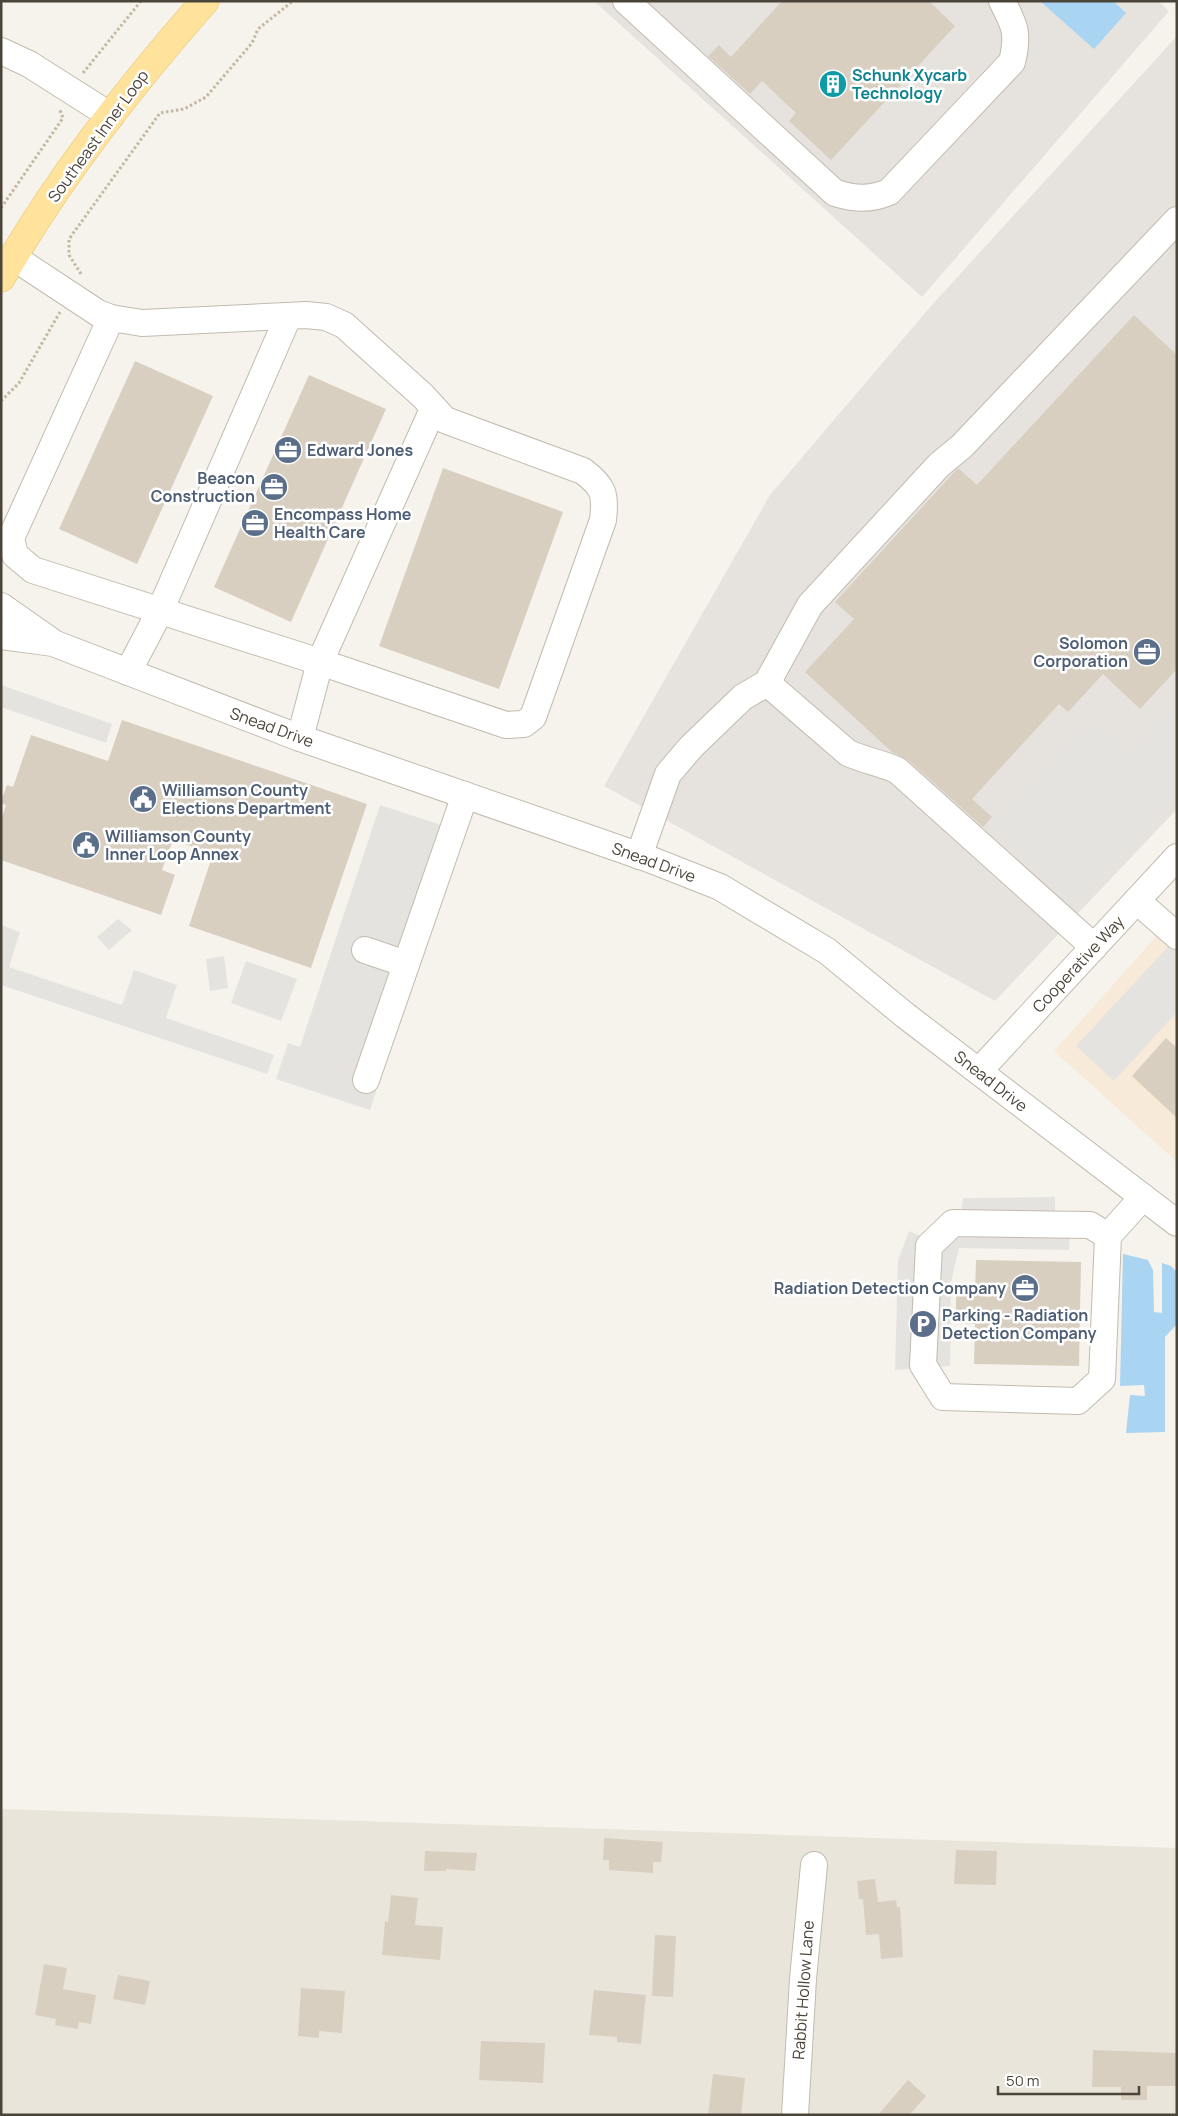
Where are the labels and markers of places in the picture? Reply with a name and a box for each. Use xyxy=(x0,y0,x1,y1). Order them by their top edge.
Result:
place label: Schunk Xycarb Technology xyxy=(852,64,967,104)
building icon: Schunk Xycarb Technology xyxy=(818,69,848,99)
office icon: Edward Jones xyxy=(273,435,303,465)
place label: Edward Jones xyxy=(307,439,414,461)
place label: Beacon Construction xyxy=(151,467,255,507)
office icon: Beacon Construction xyxy=(259,472,289,502)
place label: Encompass Home Health Care xyxy=(274,503,412,543)
office icon: Encompass Home Health Care xyxy=(240,508,270,538)
place label: Solomon Corporation xyxy=(1033,632,1128,672)
office icon: Solomon Corporation xyxy=(1132,637,1162,667)
place label: Williamson County Elections Department xyxy=(162,779,331,819)
public building icon: Williamson County Elections Department xyxy=(128,784,158,814)
place label: Williamson County Inner Loop Annex xyxy=(105,825,251,865)
public building icon: Williamson County Inner Loop Annex xyxy=(71,830,101,860)
office icon: Radiation Detection Company xyxy=(1010,1273,1040,1303)
place label: Radiation Detection Company xyxy=(774,1277,1006,1299)
place label: Parking - Radiation Detection Company xyxy=(942,1304,1097,1344)
parking icon: Parking - Radiation Detection Company xyxy=(908,1309,938,1339)

